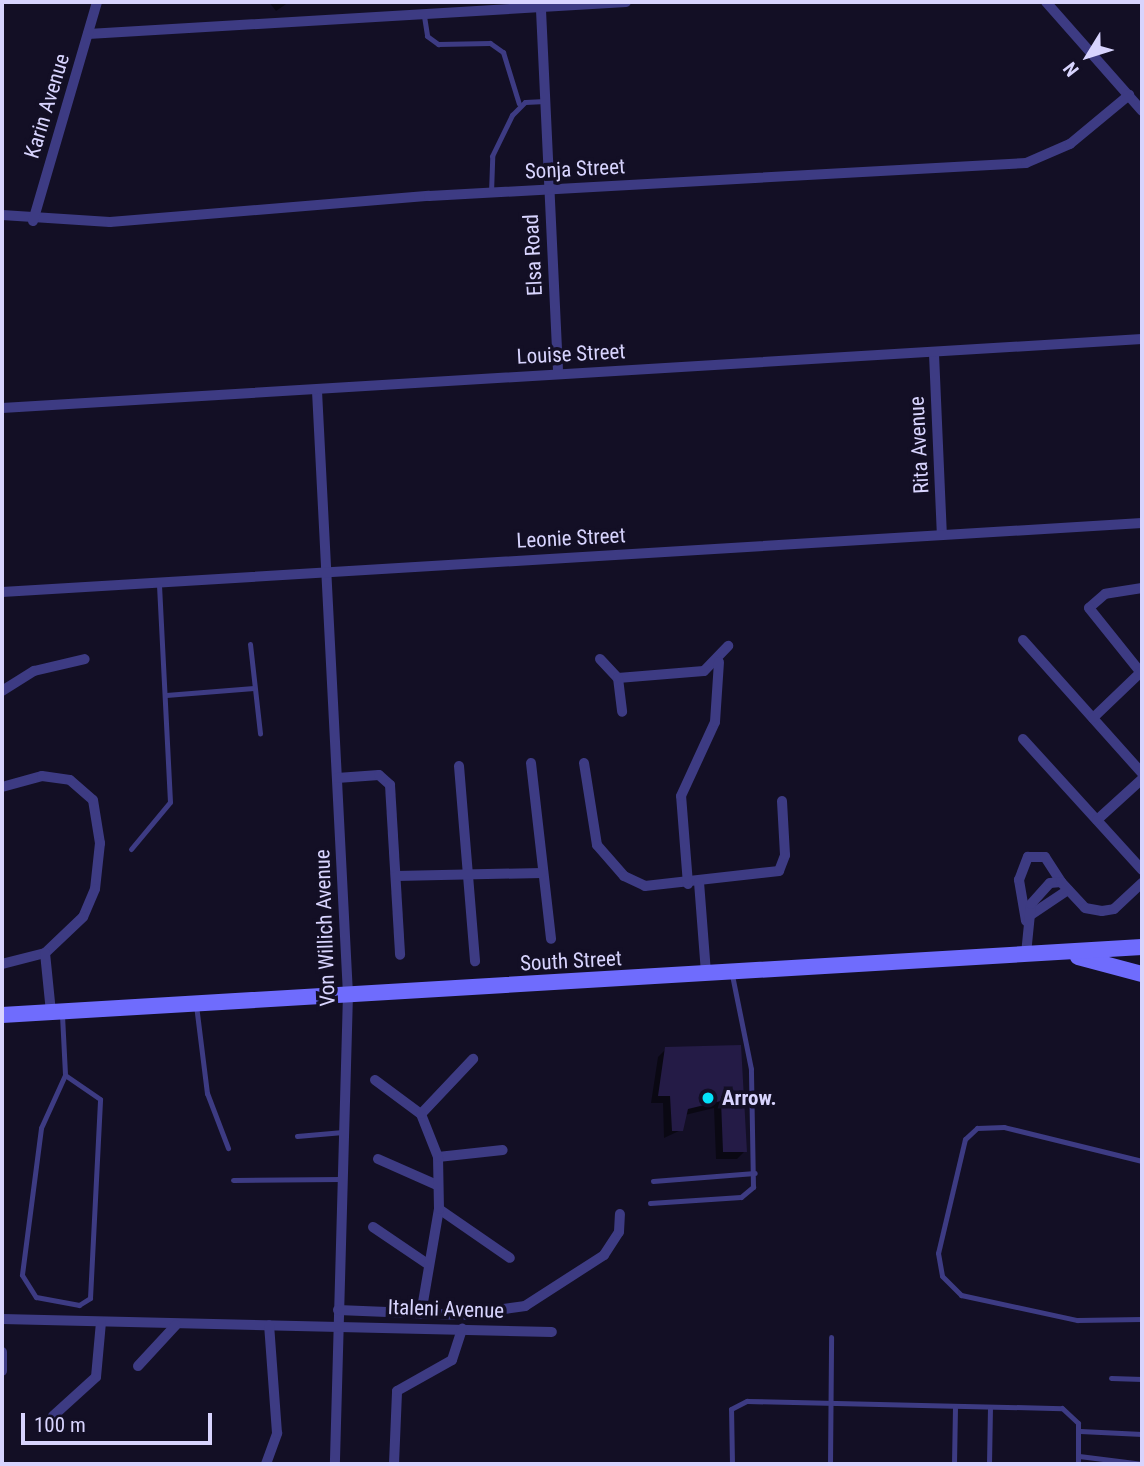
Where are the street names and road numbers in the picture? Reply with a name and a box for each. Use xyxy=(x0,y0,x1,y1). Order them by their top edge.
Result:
street label: Karin Avenue xyxy=(19,51,75,161)
street label: Sonja Street xyxy=(524,154,626,184)
street label: Elsa Road xyxy=(518,213,548,297)
street label: Louise Street xyxy=(516,339,626,369)
street label: Rita Avenue xyxy=(904,396,934,494)
street label: Leonie Street xyxy=(516,523,626,553)
street label: Von Willich Avenue xyxy=(310,849,340,1007)
street label: South Street xyxy=(519,946,623,976)
street label: Italeni Avenue xyxy=(387,1294,505,1324)

